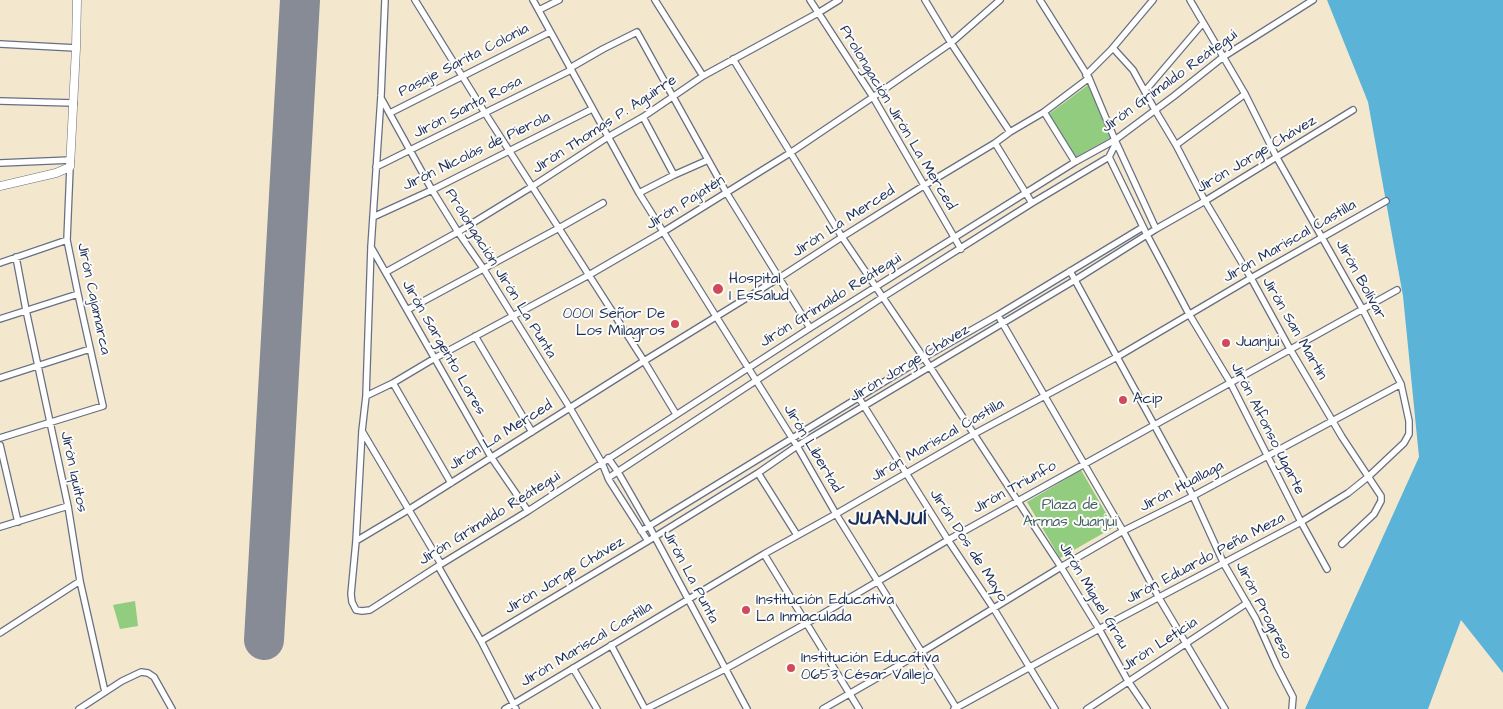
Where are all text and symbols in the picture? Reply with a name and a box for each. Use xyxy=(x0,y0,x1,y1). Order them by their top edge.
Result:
street label: Pasaje Sarita Colonia xyxy=(396,20,532,102)
street label: Prolongación Jirón La Merced xyxy=(835,22,959,214)
street label: Jirón Grimaldo Reátegui xyxy=(1099,27,1241,137)
street label: Jirón Thomas P. Aguirre xyxy=(530,72,680,178)
street label: Jirón Santa Rosa xyxy=(411,73,525,143)
street label: Jirón Nicolás de Pierola xyxy=(400,108,554,196)
street label: Jirón Jorge Chávez xyxy=(1194,112,1320,198)
street label: Jirón Pajatén xyxy=(643,172,729,234)
street label: Jirón La Merced xyxy=(789,182,899,262)
street label: Prolongación Jirón La Punta xyxy=(440,186,560,362)
street label: Jirón Mariscal Castilla xyxy=(1220,197,1360,287)
street label: Jirón Bolívar xyxy=(1331,237,1389,323)
street label: Jirón Cajamarca xyxy=(72,242,114,356)
street label: Jirón Grimaldo Reátegui xyxy=(757,250,905,352)
place label: Hospital I EsSalud xyxy=(729,271,789,306)
street label: Jirón San Martín xyxy=(1257,275,1331,383)
street label: Jirón Sargento Lores xyxy=(397,277,489,419)
marker: Hospital I EsSalud xyxy=(711,282,725,296)
place label: 0001 Señor De Los Milagros xyxy=(563,306,665,341)
marker: 0001 Señor De Los Milagros xyxy=(669,318,681,330)
street label: Jirón Jorge Chávez xyxy=(847,321,973,407)
place label: Juanjui xyxy=(1236,334,1279,352)
marker: Juanjui xyxy=(1220,337,1232,349)
street label: Jirón Alfonso Ugarte xyxy=(1226,360,1308,498)
place label: Acip xyxy=(1133,391,1163,409)
marker: Acip xyxy=(1117,394,1129,406)
street label: Jirón Mariscal Castilla xyxy=(868,396,1008,486)
street label: Jirón La Merced xyxy=(446,397,556,475)
street label: Jirón Libertad xyxy=(779,402,845,496)
street label: Jirón Iquitos xyxy=(56,430,90,514)
street label: Jirón Huallaga xyxy=(1137,457,1227,517)
street label: Jirón Triunfo xyxy=(970,458,1060,518)
street label: Jirón Grimaldo Reátegui xyxy=(416,468,564,570)
street label: Jirón Dos de Mayo xyxy=(925,486,1011,606)
park label: Plaza de Armas Juanjui xyxy=(1023,497,1117,532)
district label: JUANJUÍ xyxy=(848,508,928,532)
street label: Jirón Eduardo Peña Meza xyxy=(1124,509,1288,609)
street label: Jirón La Punta xyxy=(658,527,722,627)
street label: Jirón Jorge Chávez xyxy=(502,533,628,619)
street label: Jirón Miguel Grau xyxy=(1054,540,1132,652)
street label: Jirón Progreso xyxy=(1231,559,1295,663)
place label: Institución Educativa La Inmaculada xyxy=(756,592,894,627)
street label: Jirón Mariscal Castilla xyxy=(518,599,656,691)
marker: Institución Educativa La Inmaculada xyxy=(740,604,752,616)
street label: Jirón Leticia xyxy=(1119,614,1201,676)
place label: Institución Educativa 0653 César Vallejo xyxy=(801,650,939,685)
marker: Institución Educativa 0653 César Vallejo xyxy=(785,662,797,674)

